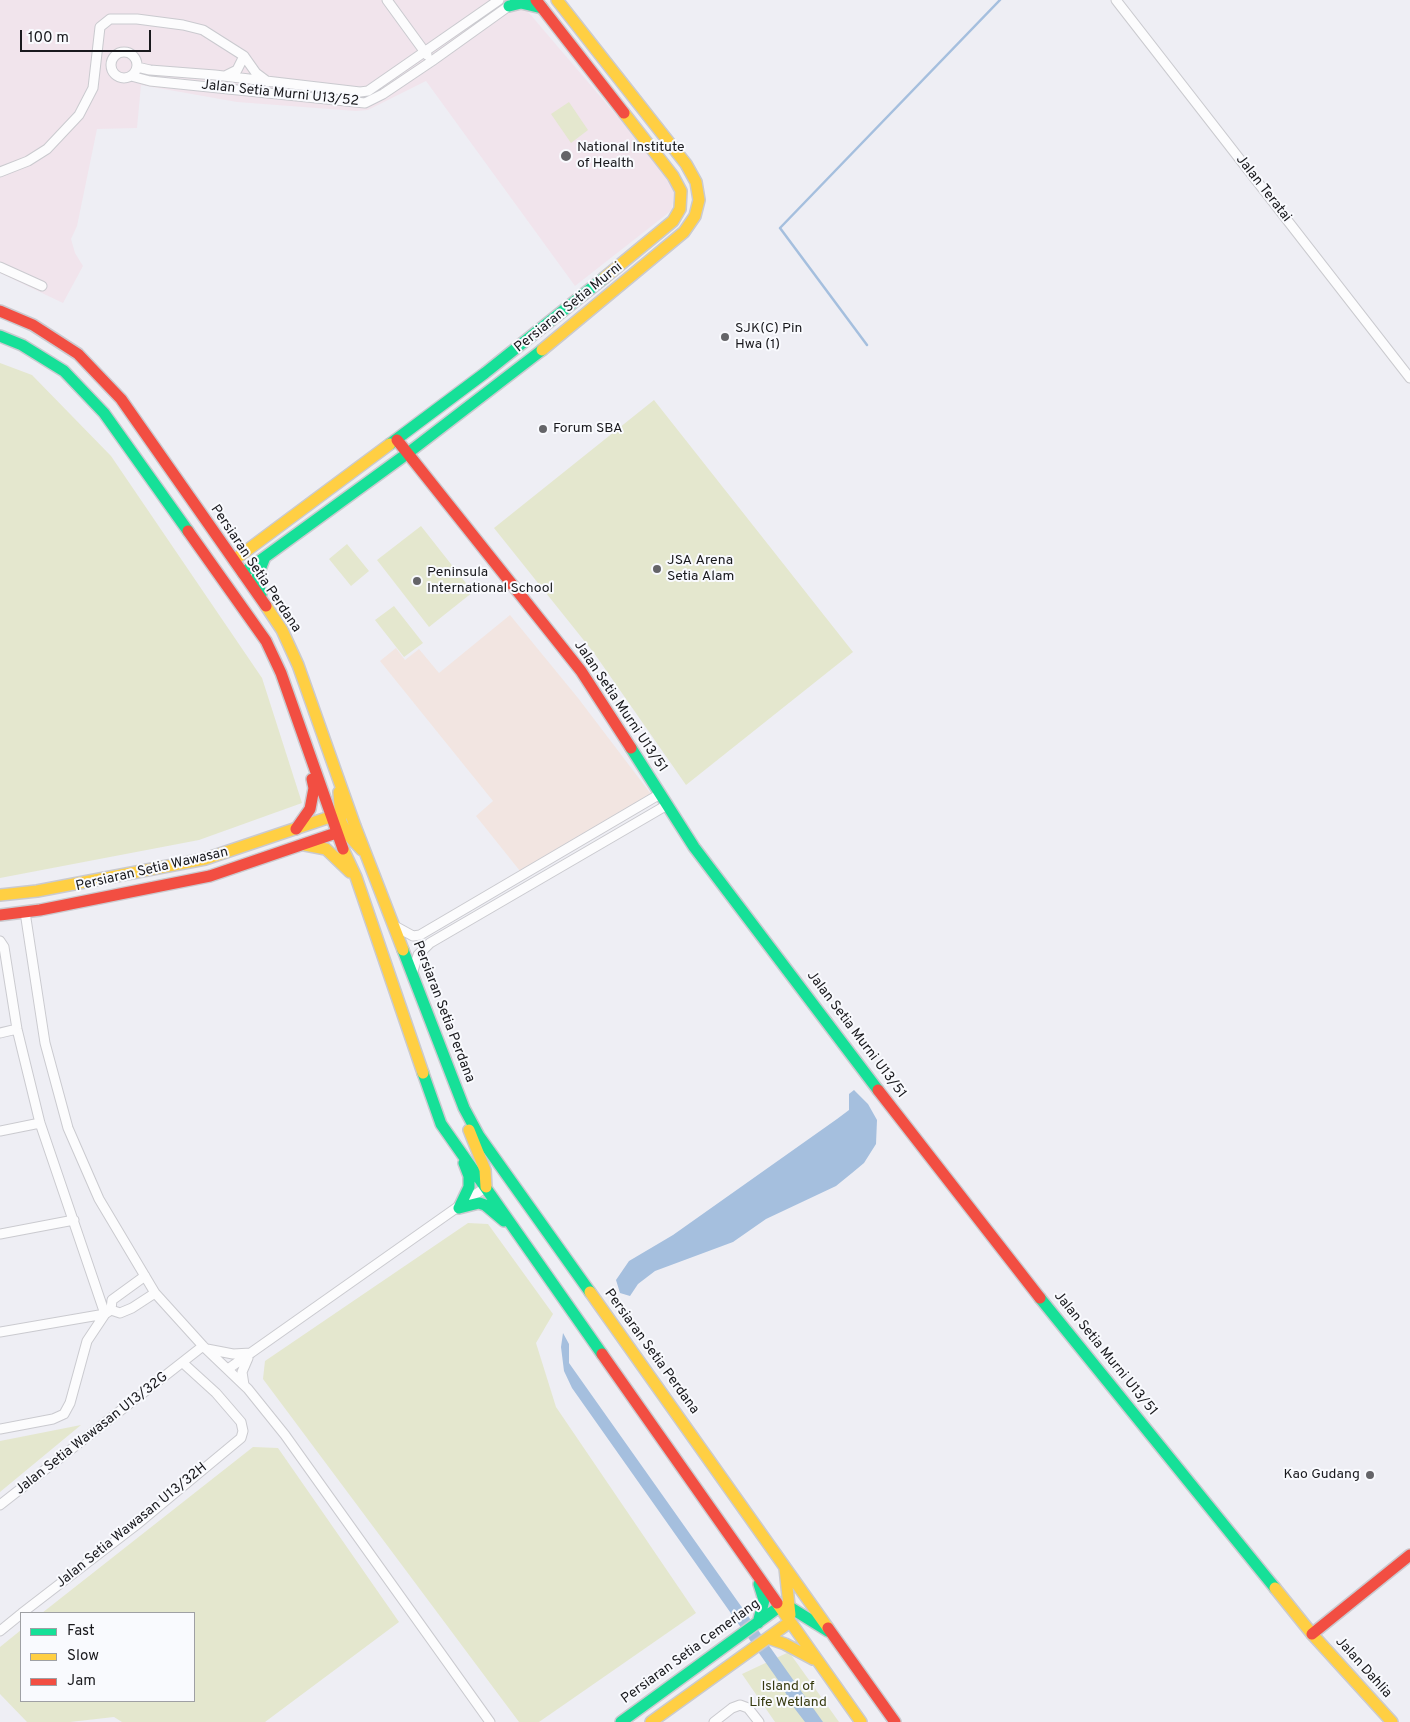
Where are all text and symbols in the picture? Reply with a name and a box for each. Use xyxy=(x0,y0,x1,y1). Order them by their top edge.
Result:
scale bar xyxy=(22,20,154,52)
text: 100 m xyxy=(28,29,69,48)
street label: Jalan Setia Murni U13/52 xyxy=(200,77,360,111)
place label: National Institute of Health xyxy=(577,140,685,172)
marker: National Institute of Health xyxy=(559,149,573,163)
street label: Jalan Teratai xyxy=(1232,152,1294,226)
street label: Persiaran Setia Murni xyxy=(512,259,626,357)
place label: SJK(C) Pin Hwa (1) xyxy=(735,321,802,354)
marker: SJK(C) Pin Hwa (1) xyxy=(719,331,731,343)
place label: Forum SBA xyxy=(553,421,623,437)
marker: Forum SBA xyxy=(537,423,549,435)
street label: Persiaran Setia Perdana xyxy=(206,502,304,636)
place label: JSA Arena Setia Alam xyxy=(667,553,734,586)
marker: JSA Arena Setia Alam xyxy=(651,563,663,575)
place label: Peninsula International School xyxy=(427,565,553,598)
marker: Peninsula International School xyxy=(411,575,423,587)
street label: Jalan Setia Murni U13/51 xyxy=(570,638,670,776)
street label: Persiaran Setia Wawasan xyxy=(74,844,230,896)
street label: Persiaran Setia Perdana xyxy=(408,939,478,1085)
street label: Jalan Setia Murni U13/51 xyxy=(803,968,909,1102)
street label: Persiaran Setia Perdana xyxy=(600,1286,702,1418)
street label: Jalan Setia Murni U13/51 xyxy=(1050,1288,1160,1420)
street label: Jalan Setia Wawasan U13/32G xyxy=(12,1369,172,1499)
street label: Jalan Setia Wawasan U13/32H xyxy=(53,1460,211,1592)
place label: Kao Gudang xyxy=(1283,1467,1360,1483)
marker: Kao Gudang xyxy=(1364,1469,1376,1481)
street label: Persiaran Setia Cemerlang xyxy=(618,1596,764,1708)
legend xyxy=(20,1612,195,1702)
text: Fast xyxy=(67,1622,95,1641)
street label: Jalan Dahlia xyxy=(1331,1634,1395,1702)
text: Slow xyxy=(67,1647,99,1666)
text: Jam xyxy=(67,1672,96,1691)
park label: Island of Life Wetland xyxy=(749,1679,827,1711)

